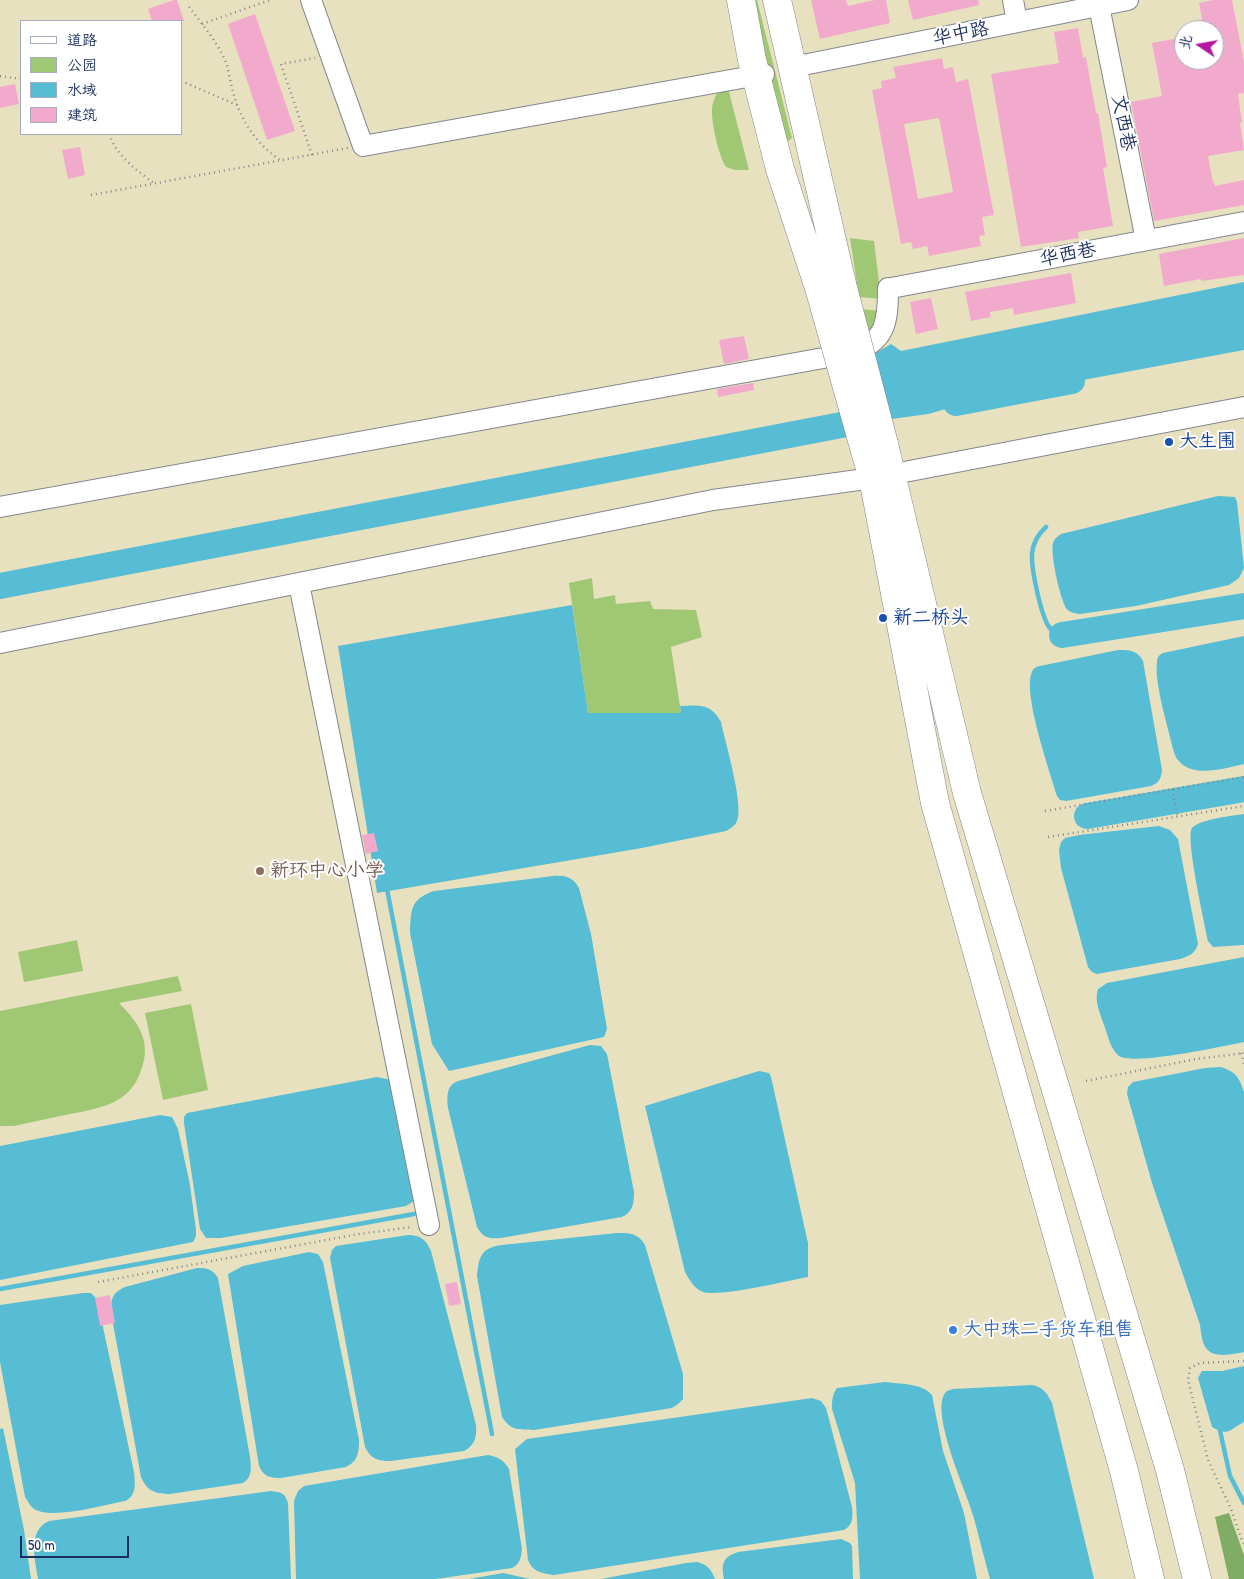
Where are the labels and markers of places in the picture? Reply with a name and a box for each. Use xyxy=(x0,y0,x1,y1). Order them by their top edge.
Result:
place label: 大生围 xyxy=(1179,431,1236,453)
marker: 大生围 xyxy=(1163,436,1175,448)
place label: 新二桥头 xyxy=(893,607,969,629)
marker: 新二桥头 xyxy=(877,612,889,624)
place label: 新环中心小学 xyxy=(270,860,384,882)
marker: 新环中心小学 xyxy=(254,865,266,877)
place label: 大中珠二手货车租售 xyxy=(963,1319,1134,1341)
marker: 大中珠二手货车租售 xyxy=(947,1324,959,1336)

